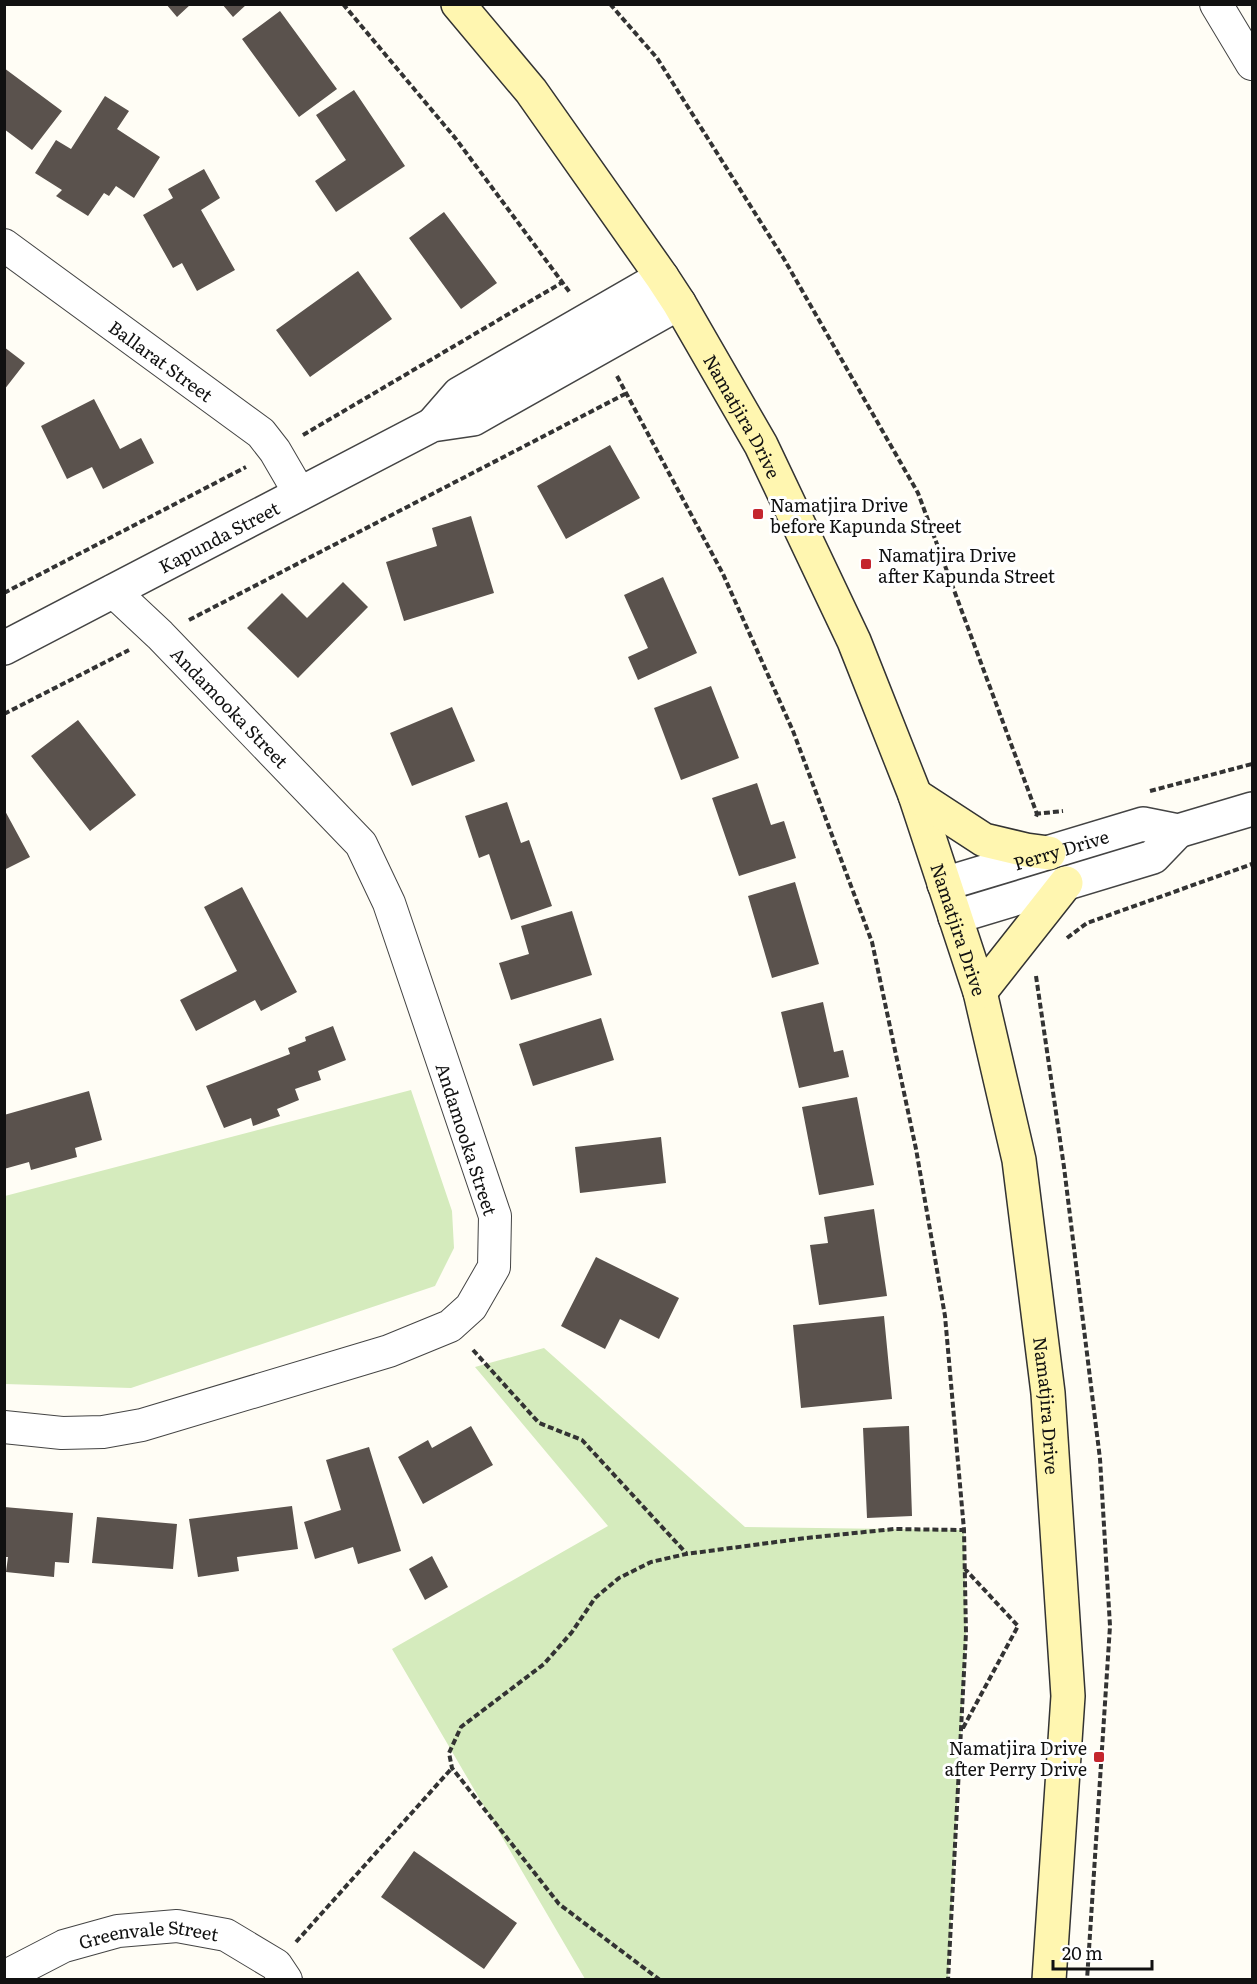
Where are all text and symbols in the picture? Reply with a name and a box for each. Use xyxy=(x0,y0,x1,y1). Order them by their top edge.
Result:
street label: Ballarat Street xyxy=(104,313,220,408)
street label: Namatjira Drive xyxy=(698,349,788,482)
place label: Namatjira Drive before Kapunda Street xyxy=(770,491,962,539)
street label: Kapunda Street xyxy=(153,493,284,579)
marker: Namatjira Drive before Kapunda Street xyxy=(751,507,765,521)
place label: Namatjira Drive after Kapunda Street xyxy=(878,541,1056,589)
marker: Namatjira Drive after Kapunda Street xyxy=(859,557,873,571)
street label: Andamooka Street xyxy=(165,640,295,774)
street label: Perry Drive xyxy=(1010,822,1112,876)
street label: Namatjira Drive xyxy=(925,859,994,999)
street label: Andamooka Street xyxy=(430,1059,505,1220)
street label: Namatjira Drive xyxy=(1028,1335,1067,1475)
place label: Namatjira Drive after Perry Drive xyxy=(944,1734,1087,1782)
marker: Namatjira Drive after Perry Drive xyxy=(1092,1750,1106,1764)
street label: Greenvale Street xyxy=(75,1912,222,1955)
scale bar xyxy=(1053,1933,1152,1971)
text: 20 m xyxy=(1062,1939,1103,1966)

